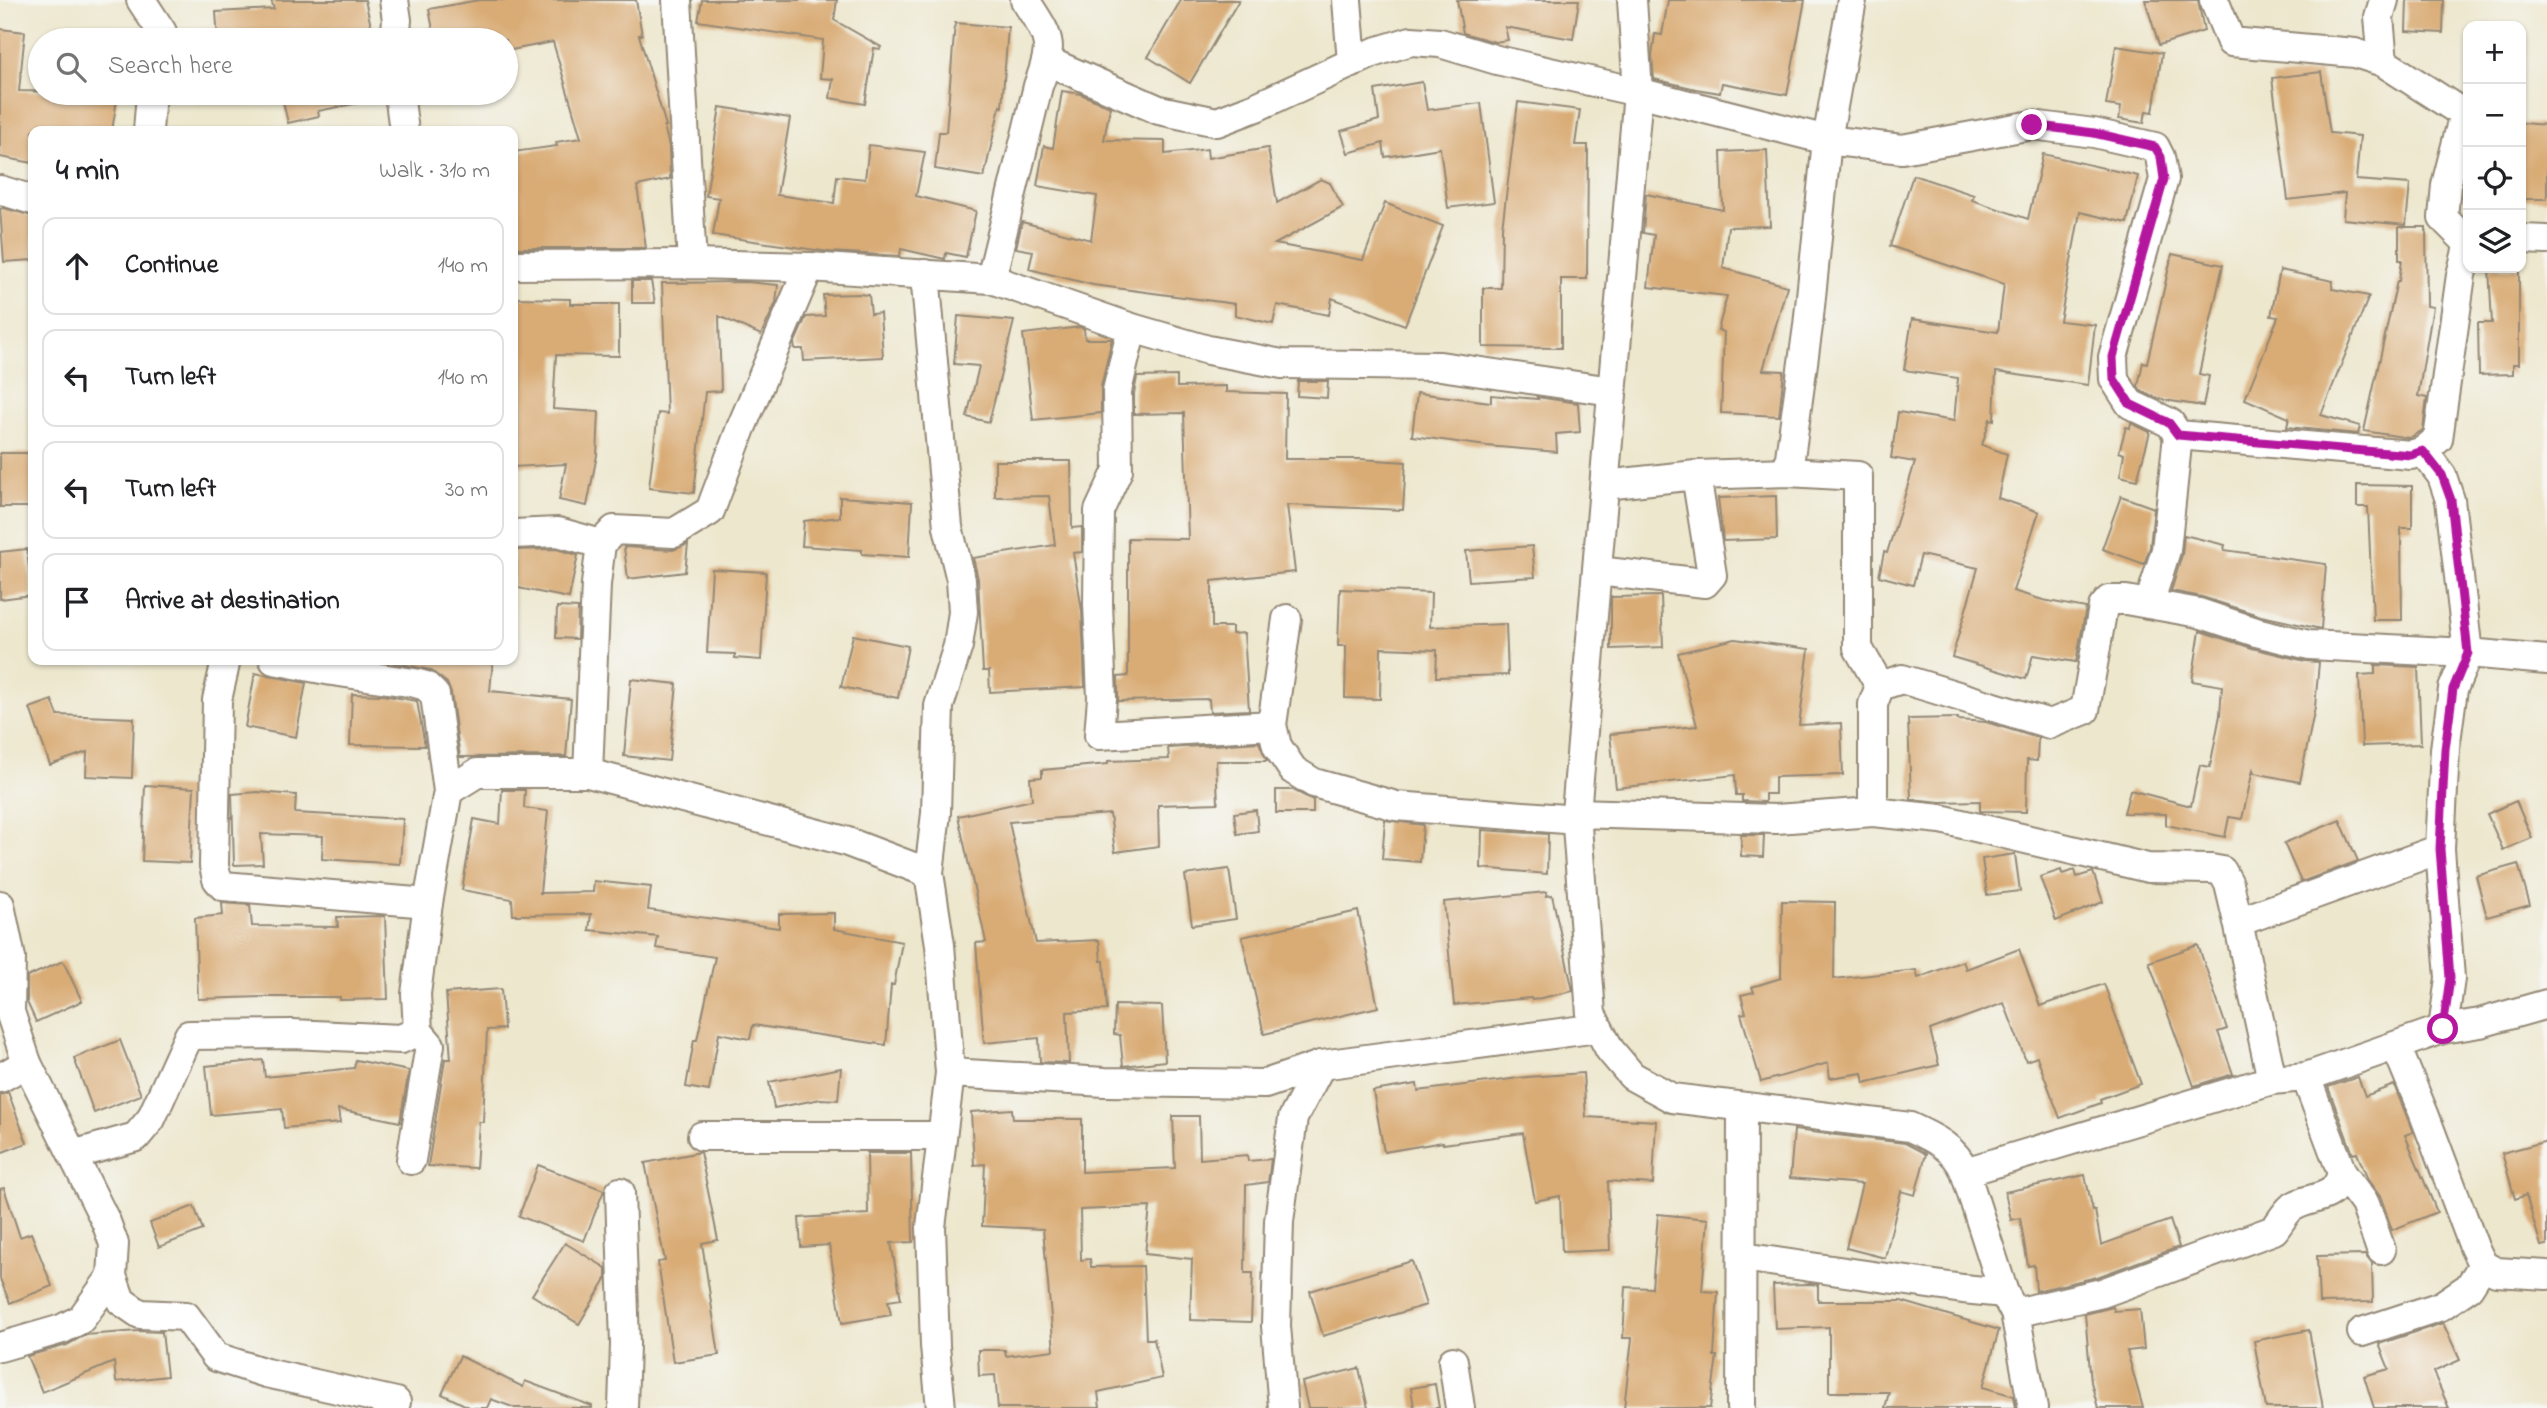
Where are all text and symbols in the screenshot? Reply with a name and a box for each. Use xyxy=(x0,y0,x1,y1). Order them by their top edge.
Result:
map controls xyxy=(2463,21,2526,273)
button: + xyxy=(2463,21,2526,84)
search box xyxy=(28,28,518,105)
icon: search xyxy=(52,48,90,86)
text: Search here xyxy=(108,48,233,86)
button: − xyxy=(2463,84,2526,147)
route end xyxy=(2016,109,2047,140)
button: locate xyxy=(2463,147,2526,210)
text: 4 min xyxy=(56,150,119,194)
text: Walk · 310 m xyxy=(379,155,490,188)
button: layers xyxy=(2463,210,2526,273)
icon: ahead xyxy=(58,247,96,285)
text: Continue xyxy=(125,247,218,285)
text: 140 m xyxy=(438,250,488,283)
icon: left xyxy=(58,359,96,397)
text: Turn left xyxy=(125,359,216,397)
text: 140 m xyxy=(438,362,488,395)
icon: left xyxy=(58,471,96,509)
text: Turn left xyxy=(125,471,216,509)
text: 30 m xyxy=(445,474,488,507)
icon: arrive xyxy=(58,583,96,621)
text: Arrive at destination xyxy=(125,583,340,621)
route start xyxy=(2427,1013,2458,1044)

